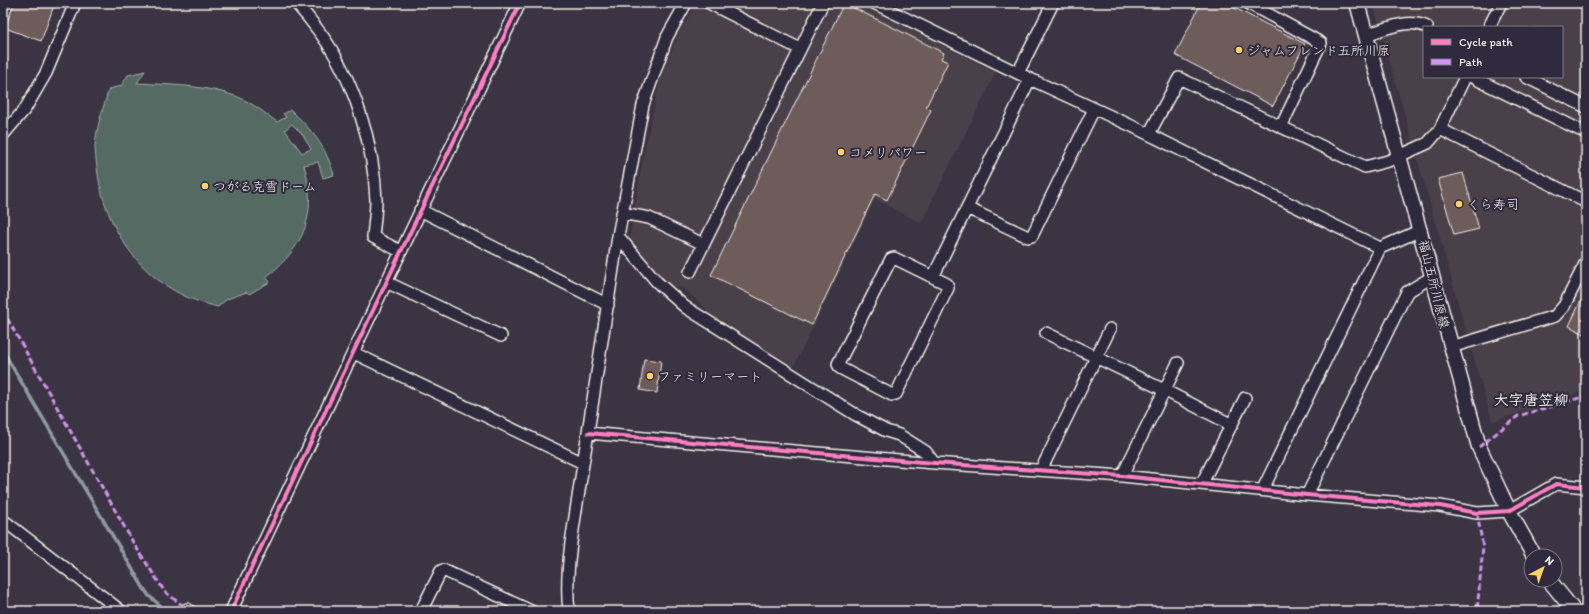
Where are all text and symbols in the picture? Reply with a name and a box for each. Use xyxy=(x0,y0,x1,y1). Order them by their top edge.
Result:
legend xyxy=(1423,26,1563,78)
text: Cycle path xyxy=(1459,35,1513,49)
place label: ジャムフレンド五所川原 xyxy=(1247,43,1390,58)
marker: ジャムフレンド五所川原 xyxy=(1234,45,1244,55)
text: Path xyxy=(1459,55,1482,69)
place label: コメリパワー xyxy=(849,145,927,160)
marker: コメリパワー xyxy=(836,147,846,157)
place label: つがる克雪ドーム xyxy=(213,179,316,194)
marker: つがる克雪ドーム xyxy=(200,181,210,191)
place label: くら寿司 xyxy=(1467,197,1519,212)
marker: くら寿司 xyxy=(1454,199,1464,209)
street label: 福山五所川原線 xyxy=(1416,238,1453,331)
place label: ファミリーマート xyxy=(658,369,762,384)
marker: ファミリーマート xyxy=(645,371,655,381)
district label: 大字唐笠柳 xyxy=(1493,391,1569,409)
north arrow xyxy=(1523,548,1563,588)
text: N xyxy=(1542,553,1556,568)

